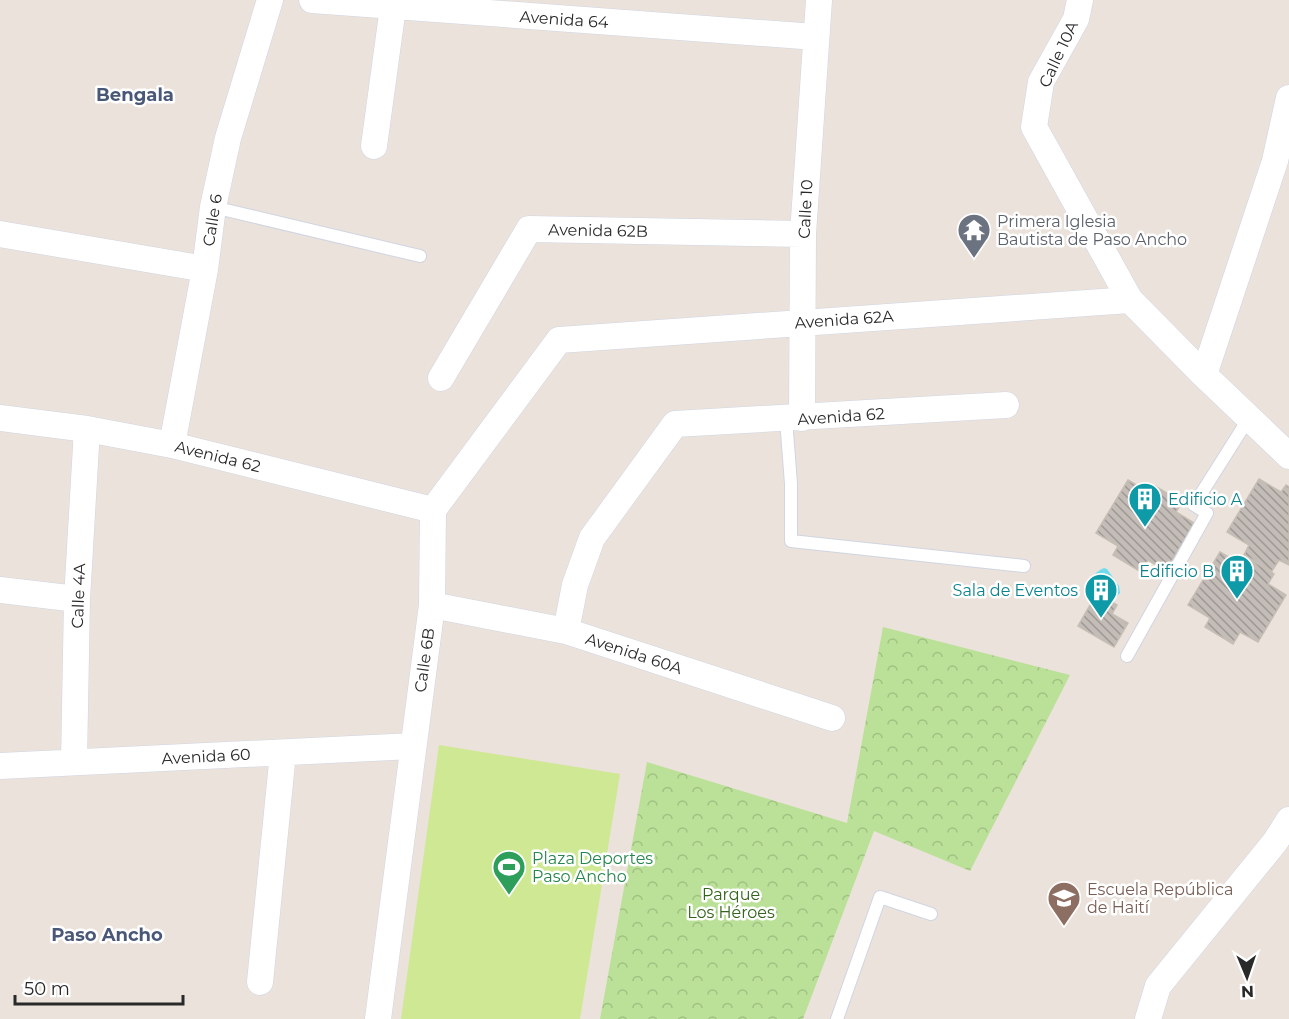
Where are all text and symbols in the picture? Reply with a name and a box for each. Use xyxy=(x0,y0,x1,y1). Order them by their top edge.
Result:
street label: Avenida 64 xyxy=(519,7,609,32)
street label: Calle 10A xyxy=(1035,18,1082,90)
district label: Bengala xyxy=(96,84,174,106)
street label: Calle 10 xyxy=(794,179,817,239)
street label: Calle 6 xyxy=(199,192,226,248)
temple icon: Primera Iglesia Bautista de Paso Ancho xyxy=(956,212,992,259)
place label: Primera Iglesia Bautista de Paso Ancho xyxy=(997,212,1187,249)
street label: Avenida 62B xyxy=(548,220,648,241)
street label: Avenida 62A xyxy=(794,307,895,332)
street label: Avenida 62 xyxy=(797,404,885,429)
street label: Avenida 62 xyxy=(173,437,263,476)
building icon: Edificio A xyxy=(1127,481,1163,528)
place label: Edificio A xyxy=(1168,490,1243,509)
building icon: Edificio B xyxy=(1219,553,1255,600)
place label: Edificio B xyxy=(1139,562,1214,581)
street label: Calle 4A xyxy=(68,563,89,629)
building icon: Sala de Eventos xyxy=(1083,572,1119,619)
place label: Sala de Eventos xyxy=(953,581,1078,600)
street label: Calle 6B xyxy=(411,627,438,694)
street label: Avenida 60A xyxy=(583,629,685,678)
street label: Avenida 60 xyxy=(161,745,251,768)
sports icon: Plaza Deportes Paso Ancho xyxy=(491,849,527,896)
place label: Plaza Deportes Paso Ancho xyxy=(532,849,653,886)
school or university icon: Escuela República de Haití xyxy=(1046,880,1082,927)
place label: Escuela República de Haití xyxy=(1087,880,1234,917)
park label: Parque Los Héroes xyxy=(687,885,775,922)
district label: Paso Ancho xyxy=(51,924,163,946)
north arrow xyxy=(1217,947,1277,1007)
scale bar xyxy=(15,968,183,1006)
text: 50 m xyxy=(24,978,70,1000)
text: N xyxy=(1241,982,1254,1001)

